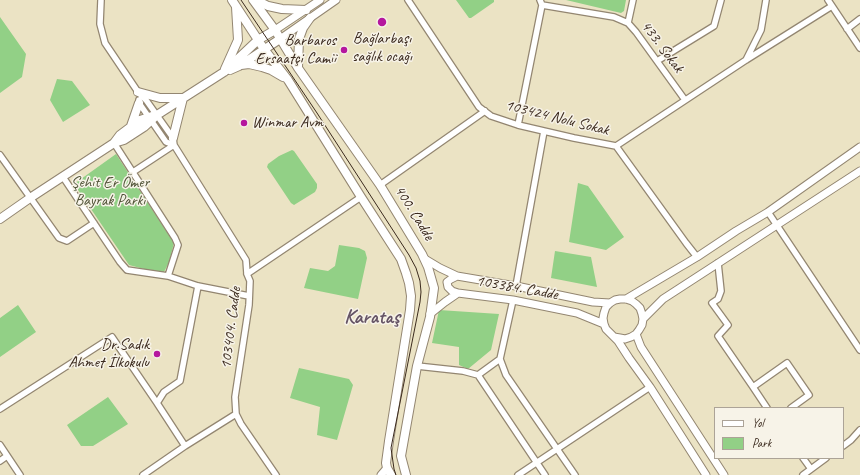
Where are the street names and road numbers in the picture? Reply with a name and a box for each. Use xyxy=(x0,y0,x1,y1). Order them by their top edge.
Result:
street label: 433. Sokak xyxy=(636,17,688,77)
street label: 103424 Nolu Sokak xyxy=(503,96,611,140)
street label: 400. Cadde xyxy=(390,182,438,244)
street label: 103384. Cadde xyxy=(475,271,559,305)
street label: 103404. Cadde xyxy=(216,286,246,370)

